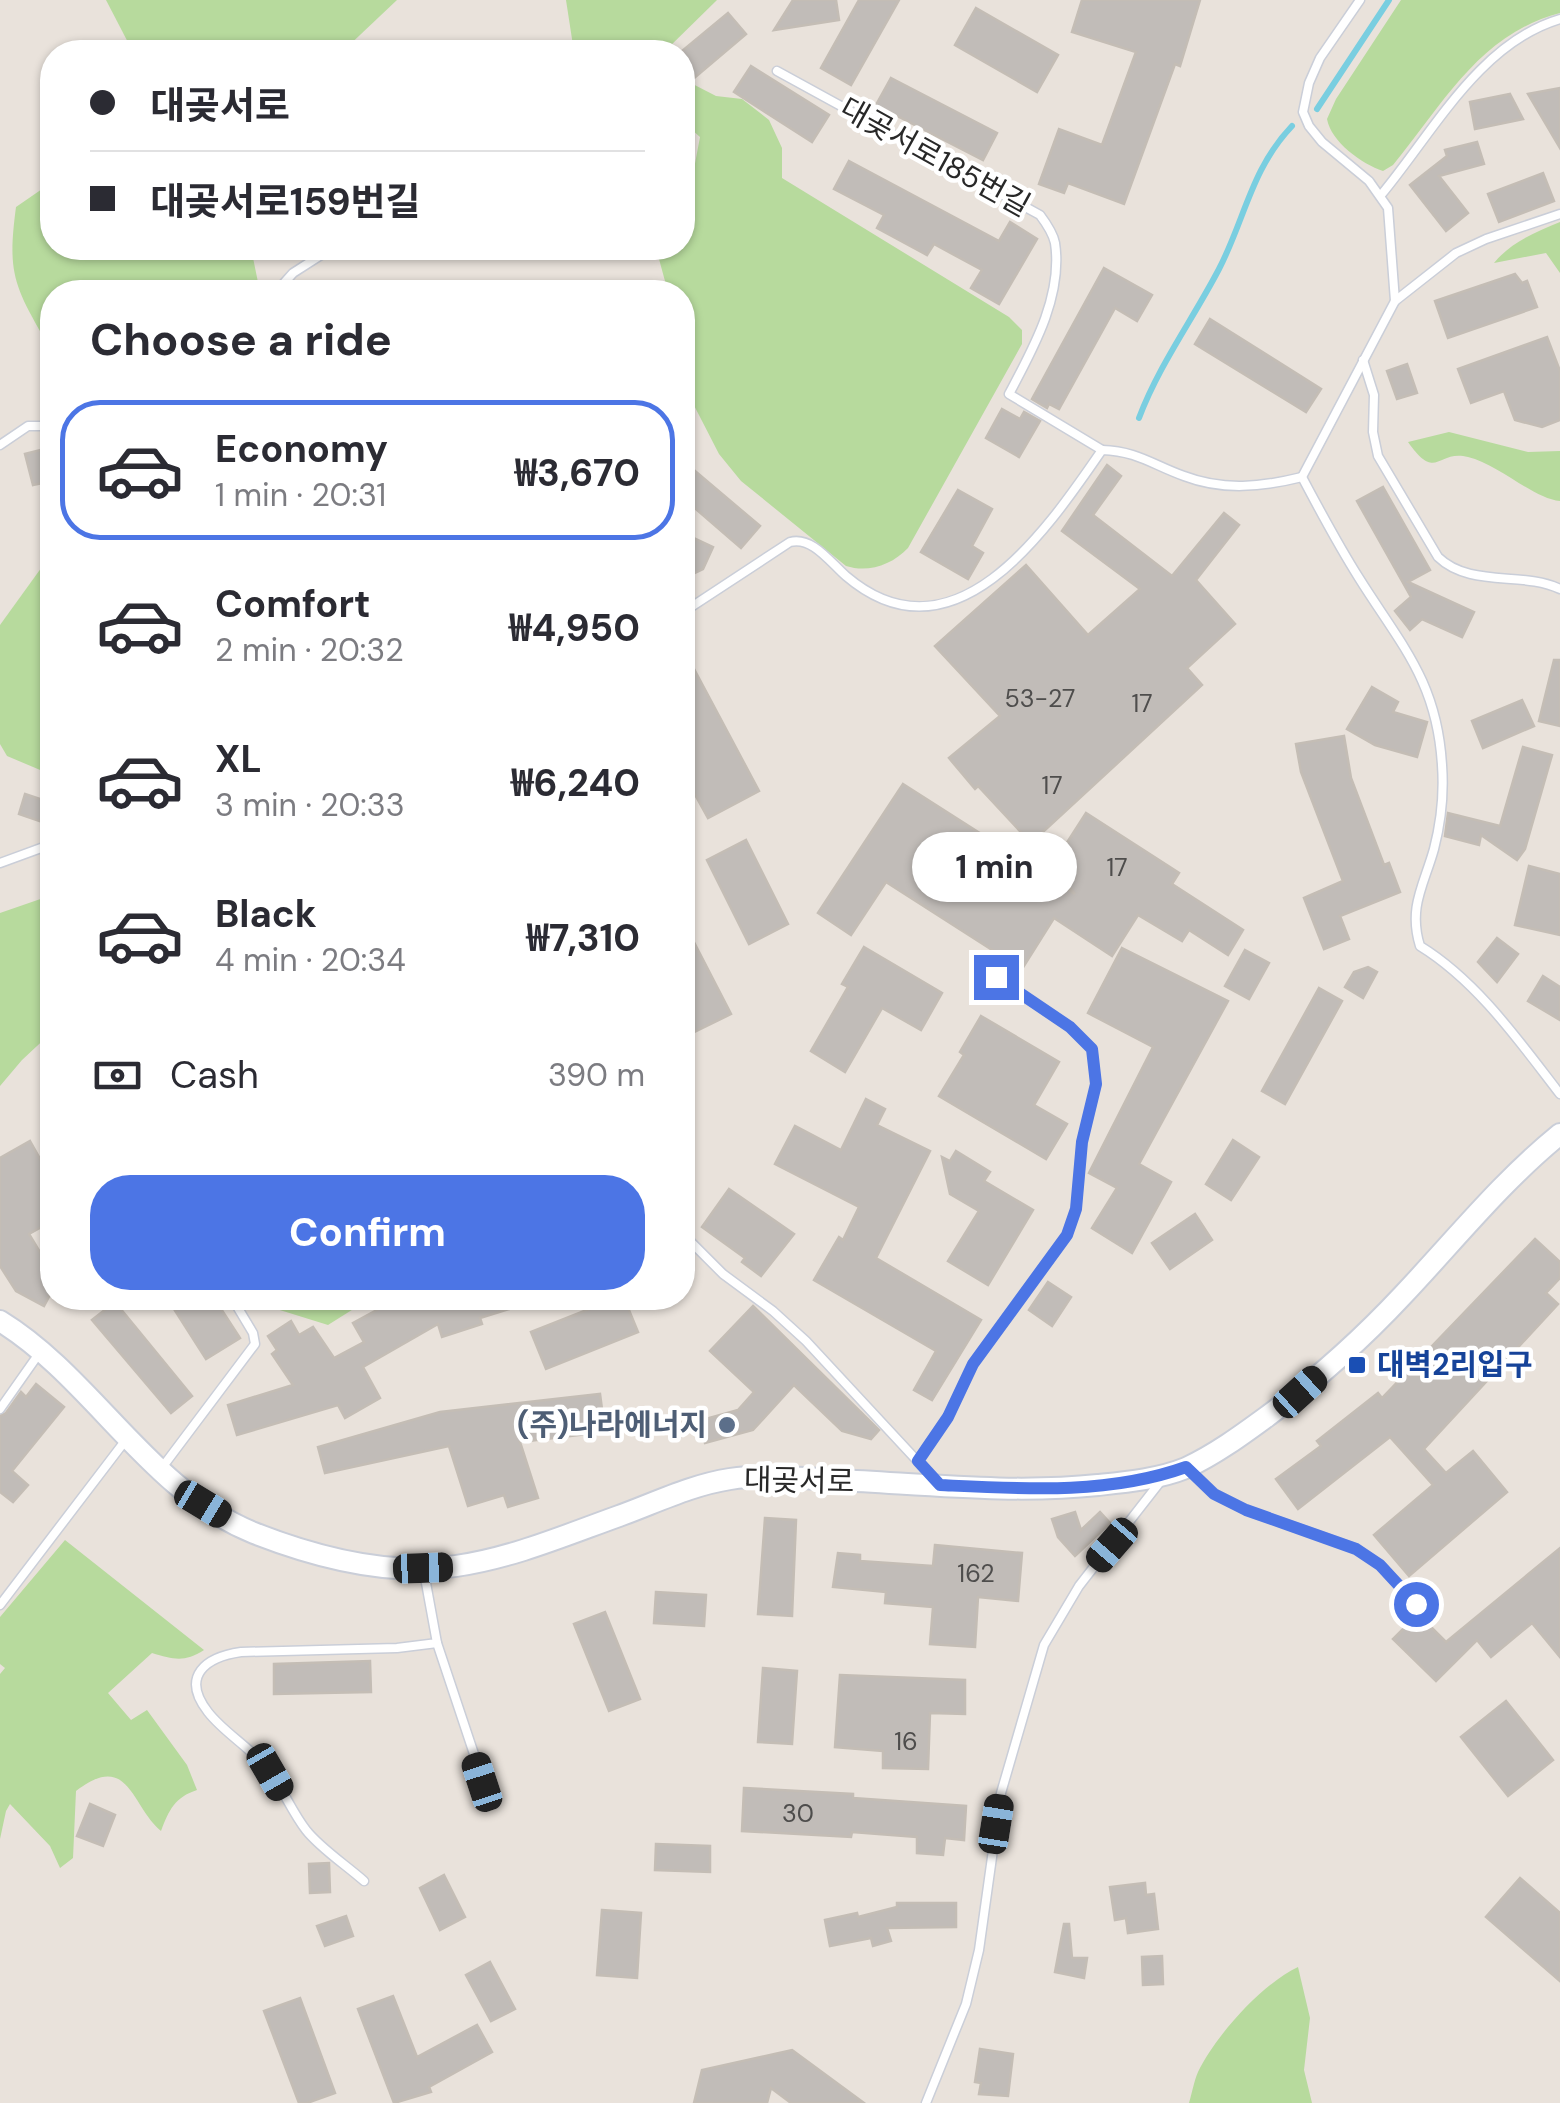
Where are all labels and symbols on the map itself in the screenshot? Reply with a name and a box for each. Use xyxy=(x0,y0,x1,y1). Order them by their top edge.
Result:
street label: 대곶서로185번길 xyxy=(833,88,1037,225)
house number: 53-27 xyxy=(1005,682,1075,715)
house number: 17 xyxy=(1131,687,1153,720)
house number: 17 xyxy=(1041,769,1063,802)
callout: 1 min xyxy=(914,832,1078,902)
house number: 17 xyxy=(1106,851,1128,884)
route end xyxy=(974,955,1019,1000)
place label: 대벽2리입구 xyxy=(1377,1345,1532,1384)
marker: 대벽2리입구 xyxy=(1346,1354,1368,1376)
car xyxy=(1268,1361,1332,1423)
place label: (주)나라에너지 xyxy=(517,1405,707,1444)
marker: (주)나라에너지 xyxy=(716,1414,738,1436)
street label: 대곶서로 xyxy=(743,1460,855,1501)
car xyxy=(170,1476,236,1532)
car xyxy=(1081,1513,1143,1577)
car xyxy=(392,1552,454,1584)
house number: 162 xyxy=(957,1557,995,1590)
route start xyxy=(1394,1582,1439,1627)
house number: 16 xyxy=(894,1725,918,1758)
car xyxy=(242,1739,298,1805)
car xyxy=(458,1749,506,1815)
car xyxy=(976,1792,1016,1856)
house number: 30 xyxy=(782,1797,814,1830)

